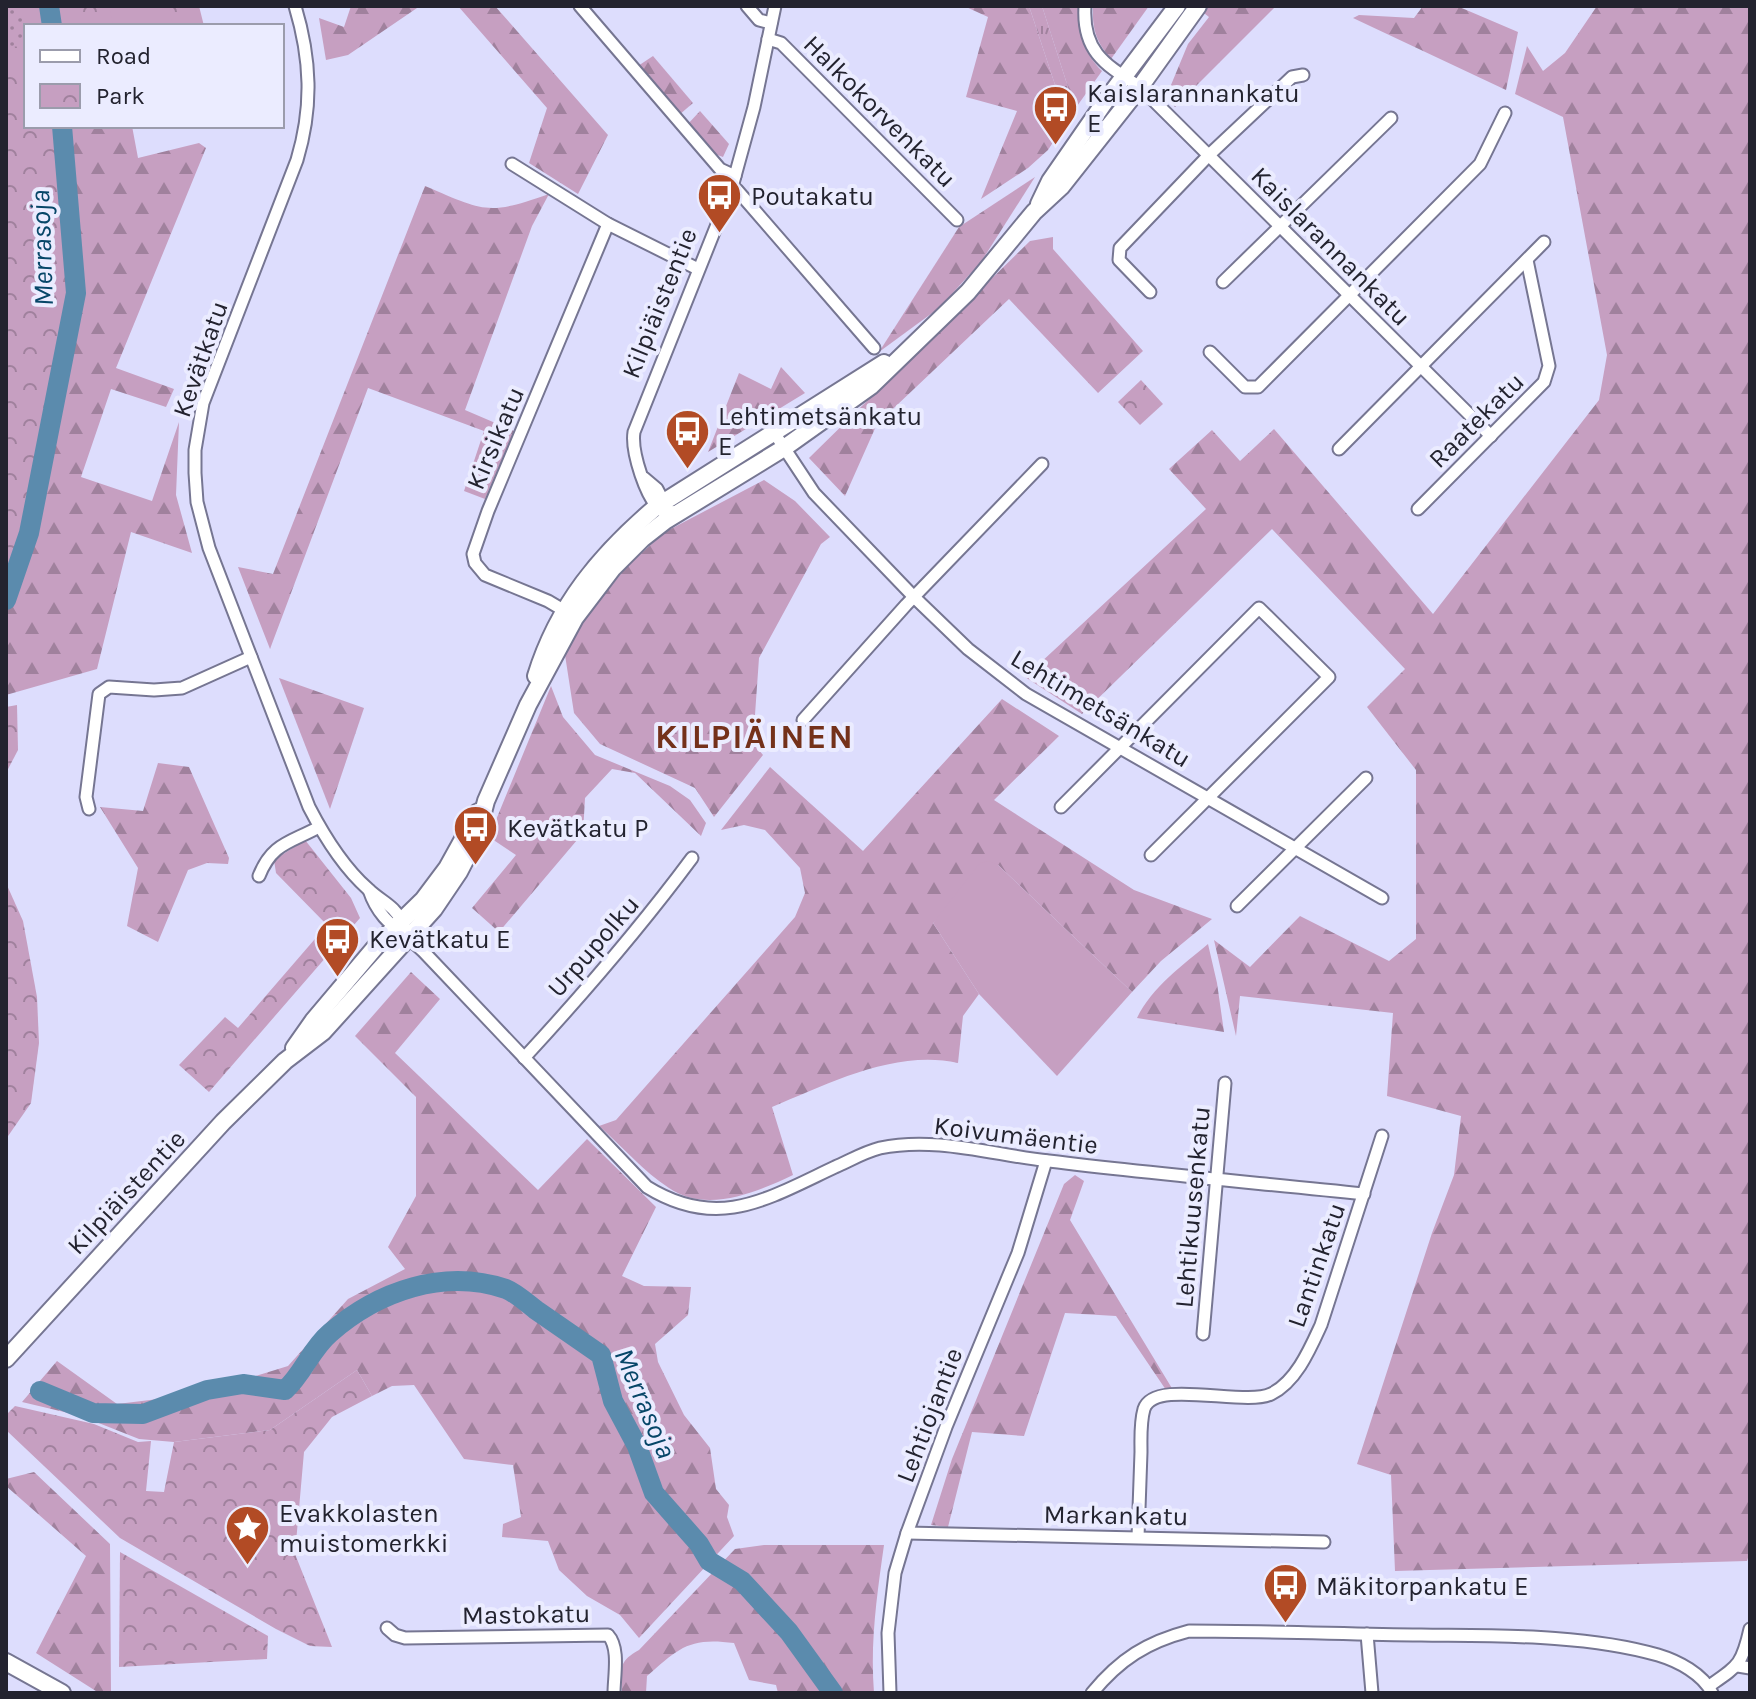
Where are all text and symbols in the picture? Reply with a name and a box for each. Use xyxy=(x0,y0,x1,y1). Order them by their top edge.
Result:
legend xyxy=(24,24,284,128)
street label: Halkokorvenkatu xyxy=(797,29,962,194)
text: Road xyxy=(96,42,151,70)
place label: Kaislarannankatu E xyxy=(1087,78,1300,139)
text: Park xyxy=(96,82,145,110)
bus stop icon: Kaislarannankatu E xyxy=(1032,84,1080,147)
street label: Kaislarannankatu xyxy=(1244,160,1417,333)
bus stop icon: Poutakatu xyxy=(696,172,744,235)
place label: Poutakatu xyxy=(751,181,874,212)
water label: Merrasoja xyxy=(23,189,60,307)
street label: Kilpiäistentie xyxy=(615,224,704,383)
street label: Kevätkatu xyxy=(166,297,235,421)
street label: Raatekatu xyxy=(1422,366,1531,475)
street label: Kirsikatu xyxy=(460,382,531,494)
place label: Lehtimetsänkatu E xyxy=(718,401,922,462)
bus stop icon: Lehtimetsänkatu E xyxy=(663,407,711,470)
street label: Lehtimetsänkatu xyxy=(1005,643,1196,774)
district label: KILPIÄINEN xyxy=(655,717,855,757)
bus stop icon: Kevätkatu P xyxy=(452,804,500,867)
place label: Kevätkatu P xyxy=(507,813,648,844)
street label: Urpupolku xyxy=(541,889,646,1003)
bus stop icon: Kevätkatu E xyxy=(314,915,362,978)
place label: Kevätkatu E xyxy=(369,924,511,955)
street label: Lehtikuusenkatu xyxy=(1168,1105,1217,1309)
street label: Koivumäentie xyxy=(932,1110,1100,1161)
street label: Kilpiäistentie xyxy=(61,1124,192,1261)
street label: Lantinkatu xyxy=(1281,1199,1352,1332)
water label: Merrasoja xyxy=(608,1343,684,1463)
street label: Lehtiojantie xyxy=(890,1343,969,1487)
place label: Evakkolasten muistomerkki xyxy=(279,1498,449,1559)
street label: Markankatu xyxy=(1043,1499,1189,1532)
place icon: Evakkolasten muistomerkki xyxy=(224,1504,272,1567)
bus stop icon: Mäkitorpankatu E xyxy=(1261,1562,1309,1625)
place label: Mäkitorpankatu E xyxy=(1316,1571,1529,1602)
street label: Mastokatu xyxy=(462,1598,591,1631)

